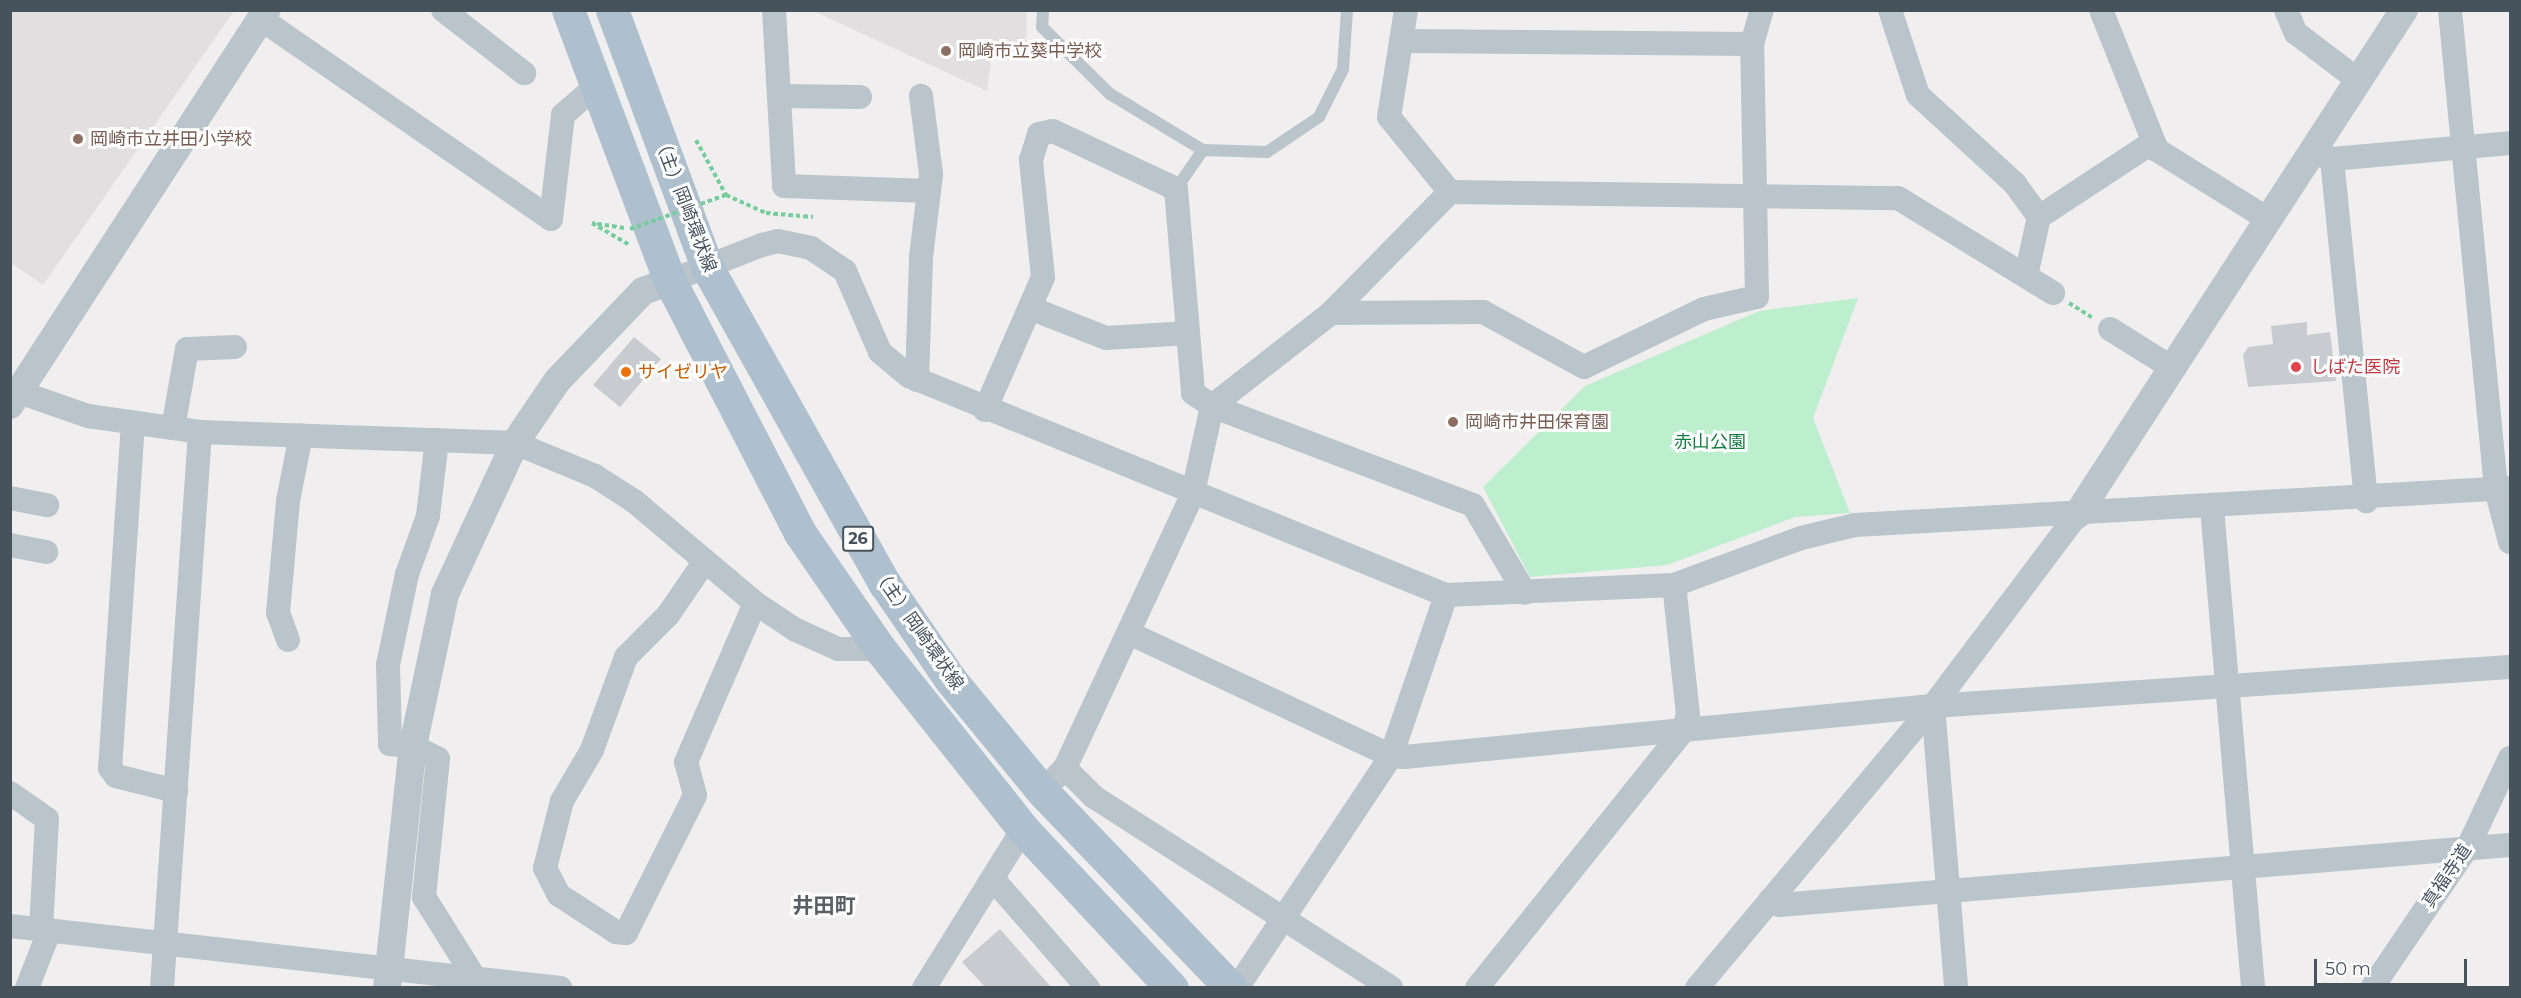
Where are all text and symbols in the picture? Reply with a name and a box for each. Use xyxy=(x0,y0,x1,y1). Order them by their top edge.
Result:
place label: 岡崎市立葵中学校 xyxy=(958,40,1102,62)
marker: 岡崎市立葵中学校 xyxy=(939,44,953,58)
place label: 岡崎市立井田小学校 xyxy=(90,128,252,150)
marker: 岡崎市立井田小学校 xyxy=(71,132,85,146)
street label: （主）岡崎環状線 xyxy=(649,133,721,275)
place label: しばた医院 xyxy=(2310,356,2400,378)
marker: しばた医院 xyxy=(2287,358,2305,376)
place label: サイゼリヤ xyxy=(638,361,728,383)
marker: サイゼリヤ xyxy=(619,365,633,379)
place label: 岡崎市井田保育園 xyxy=(1465,411,1609,433)
marker: 岡崎市井田保育園 xyxy=(1446,415,1460,429)
park label: 赤山公園 xyxy=(1674,431,1746,453)
road number: 26 xyxy=(842,526,874,552)
street label: （主）岡崎環状線 xyxy=(868,564,968,694)
street label: 真福寺道 xyxy=(2418,840,2476,912)
district label: 井田町 xyxy=(793,893,855,919)
scale bar xyxy=(2317,947,2470,985)
text: 50 m xyxy=(2325,958,2371,980)

